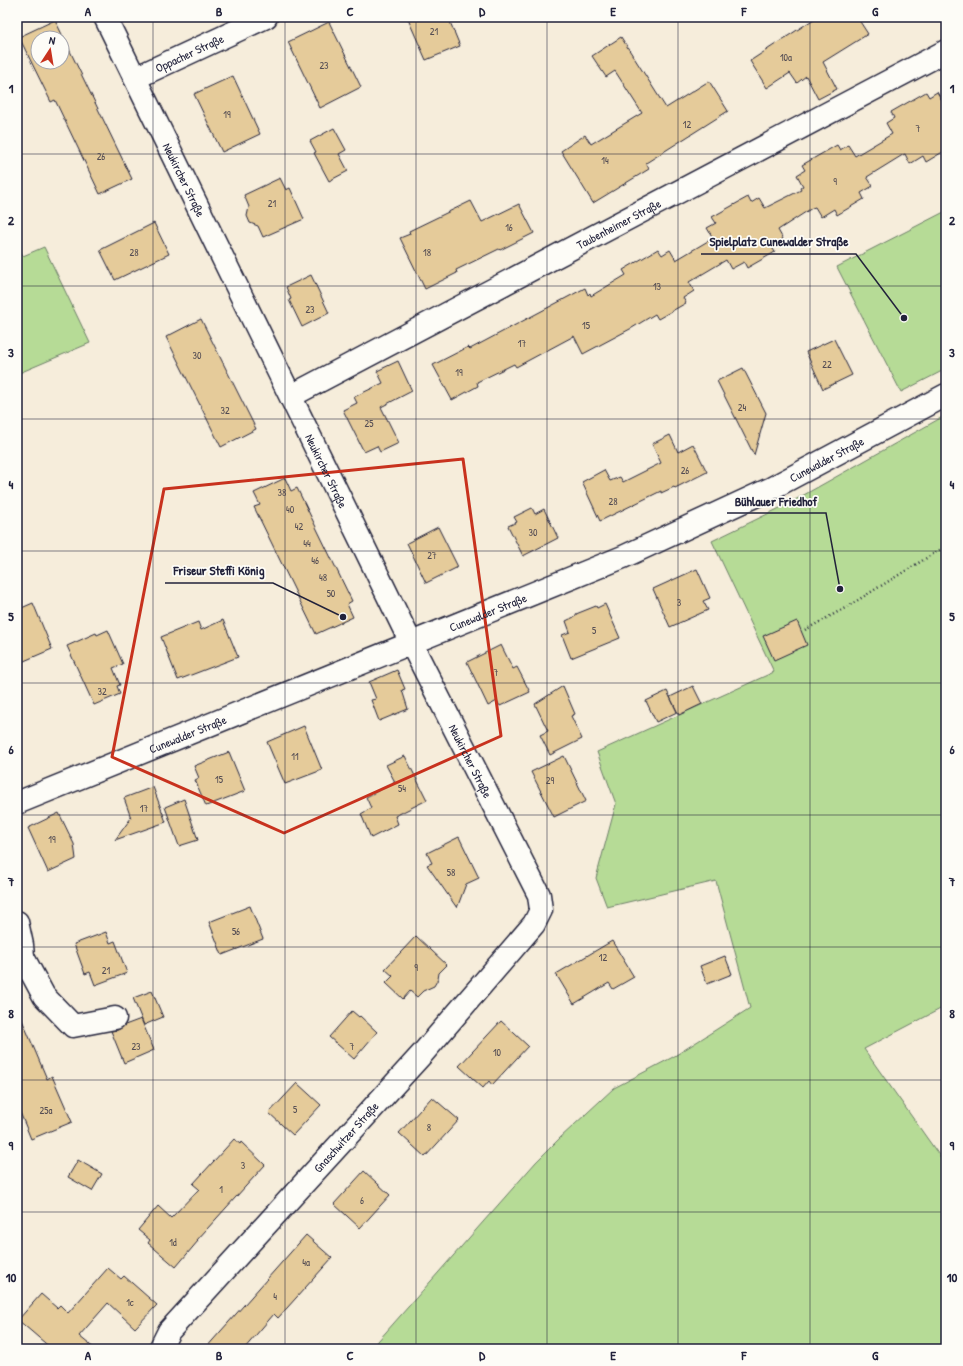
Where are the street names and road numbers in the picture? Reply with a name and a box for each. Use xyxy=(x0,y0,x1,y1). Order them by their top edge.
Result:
street label: Oppacher Straße xyxy=(152,29,227,76)
street label: Neukircher Straße xyxy=(159,140,210,220)
street label: Taubenheimer Straße xyxy=(573,194,664,253)
street label: Neukircher Straße xyxy=(302,431,352,511)
street label: Cunewalder Straße xyxy=(786,432,867,486)
street label: Cunewalder Straße xyxy=(446,589,529,635)
street label: Cunewalder Straße xyxy=(146,710,229,757)
street label: Neukircher Straße xyxy=(445,721,497,801)
street label: Gnaschwitzer Straße xyxy=(310,1098,383,1176)

